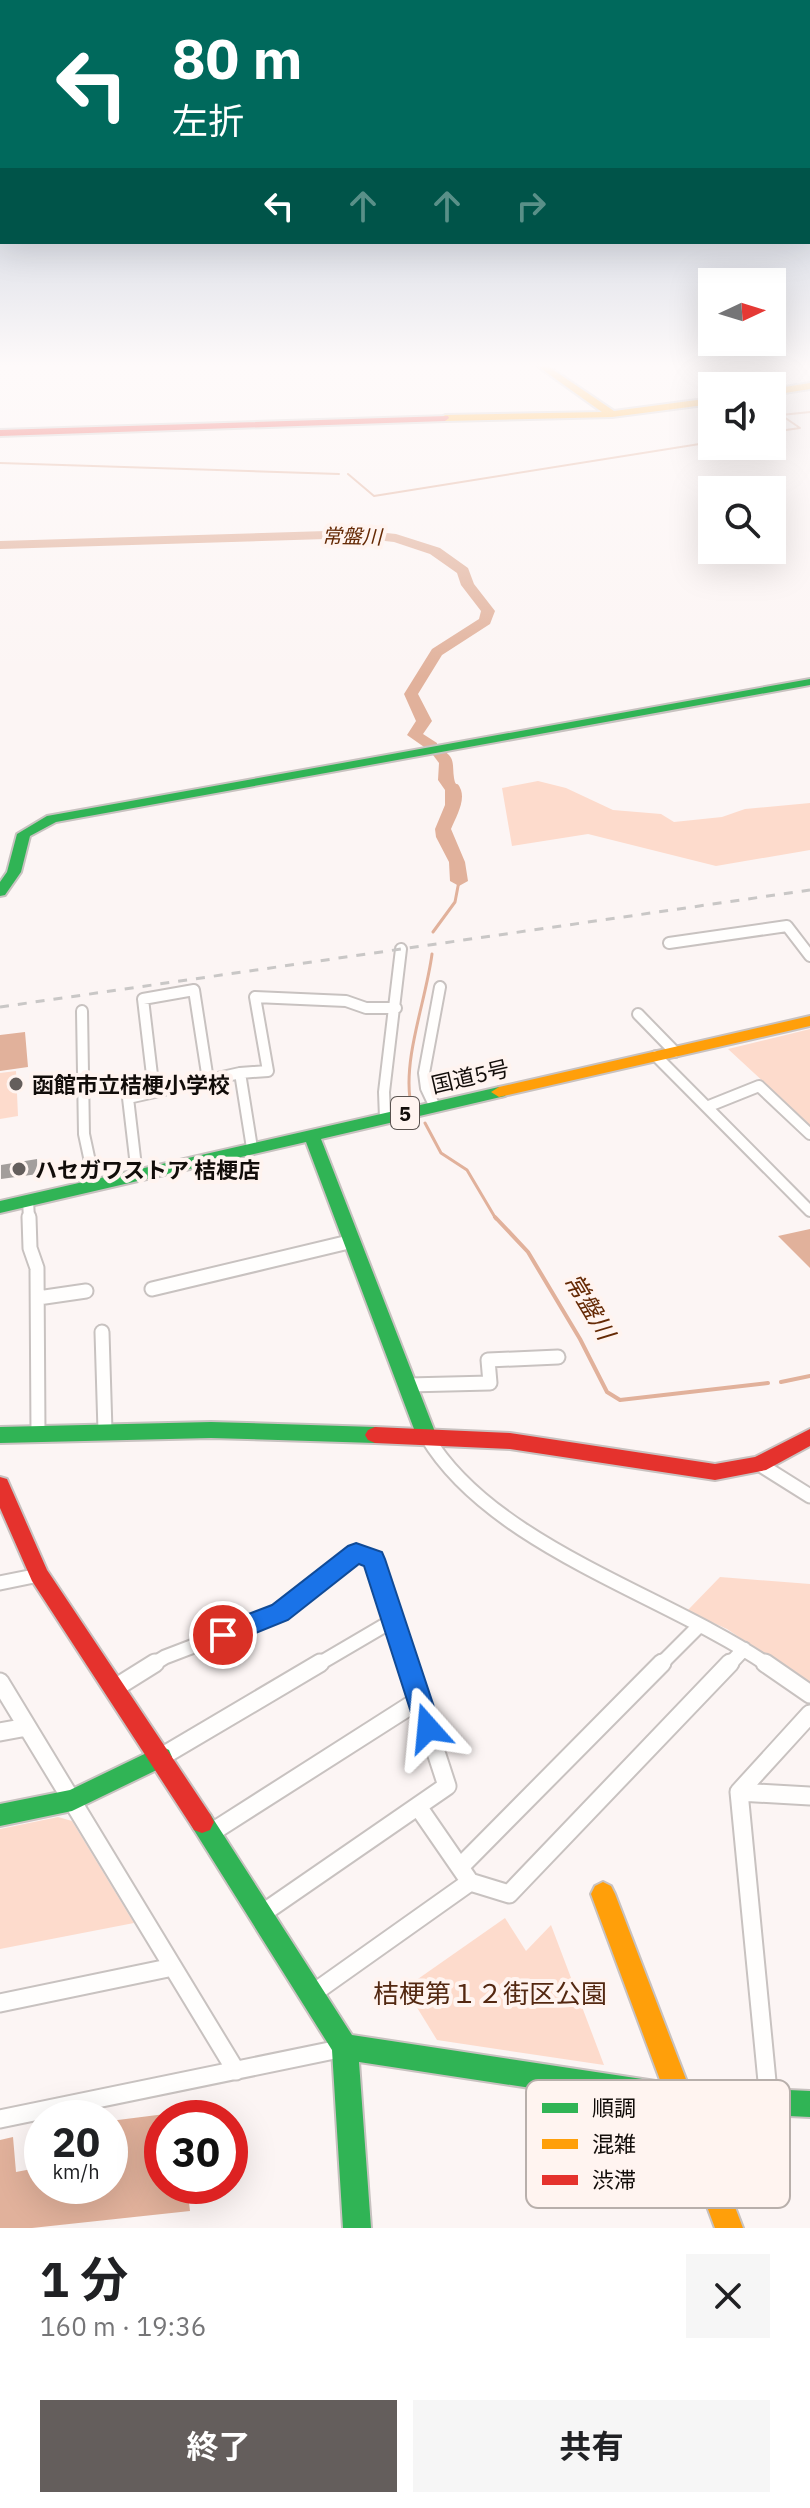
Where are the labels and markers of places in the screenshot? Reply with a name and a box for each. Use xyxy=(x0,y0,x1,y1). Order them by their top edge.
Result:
place label: 函館市立桔梗小学校 xyxy=(32,1070,230,1099)
marker: 函館市立桔梗小学校 xyxy=(7,1075,25,1093)
place label: ハセガワストア 桔梗店 xyxy=(35,1155,260,1184)
marker: ハセガワストア 桔梗店 xyxy=(10,1160,28,1178)
pin xyxy=(189,1601,257,1669)

